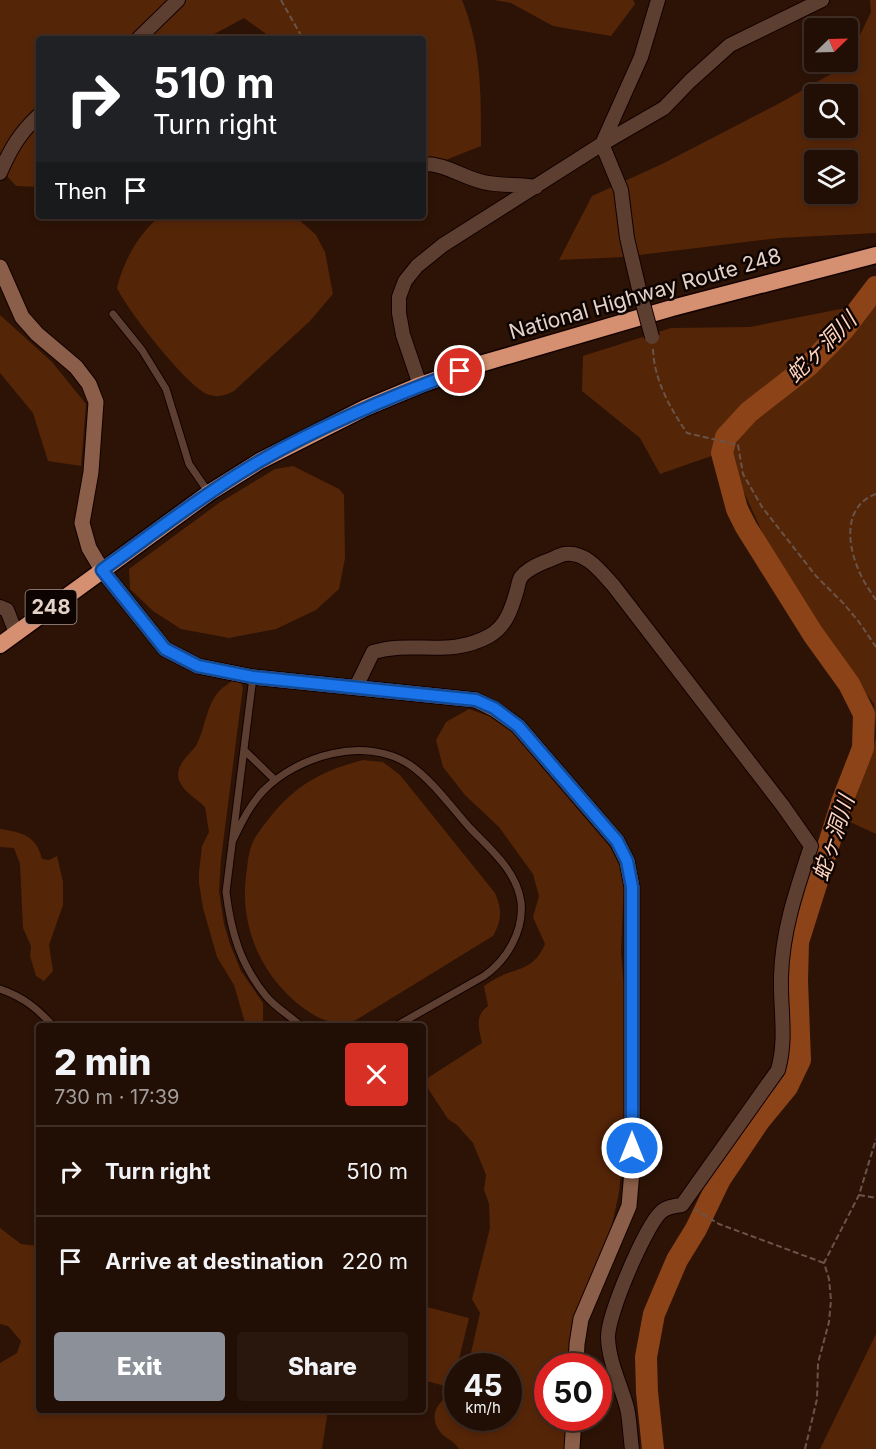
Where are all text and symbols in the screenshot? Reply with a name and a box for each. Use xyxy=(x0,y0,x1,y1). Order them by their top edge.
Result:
north arrow xyxy=(804,18,858,72)
map controls xyxy=(804,18,858,204)
text: 510 m xyxy=(153,57,275,108)
icon: right xyxy=(54,60,132,138)
button: search xyxy=(804,84,858,138)
text: Turn right xyxy=(153,108,277,141)
button: layers xyxy=(804,150,858,204)
icon: arrive xyxy=(119,174,152,207)
text: Then xyxy=(54,178,107,204)
street label: National Highway Route 248 xyxy=(506,243,784,344)
water label: 蛇ヶ洞川 xyxy=(781,305,863,387)
pin xyxy=(434,345,485,396)
icon: arrive xyxy=(443,354,476,387)
road number: 248 xyxy=(26,590,76,624)
water label: 蛇ヶ洞川 xyxy=(807,790,860,884)
text: 2 min xyxy=(54,1040,151,1084)
button: close xyxy=(345,1043,408,1106)
text: 730 m · 17:39 xyxy=(54,1085,179,1109)
position arrow xyxy=(600,1116,664,1180)
icon: right xyxy=(54,1155,87,1188)
text: Turn right xyxy=(105,1158,211,1184)
text: 510 m xyxy=(346,1158,408,1184)
icon: arrive xyxy=(54,1245,87,1278)
text: Arrive at destination xyxy=(105,1248,324,1274)
text: 220 m xyxy=(342,1248,408,1274)
button: Exit xyxy=(54,1332,225,1401)
button: Share xyxy=(237,1332,408,1401)
speed limit sign: 50 xyxy=(534,1353,612,1431)
text: 45 xyxy=(463,1367,503,1403)
text: km/h xyxy=(465,1398,501,1417)

